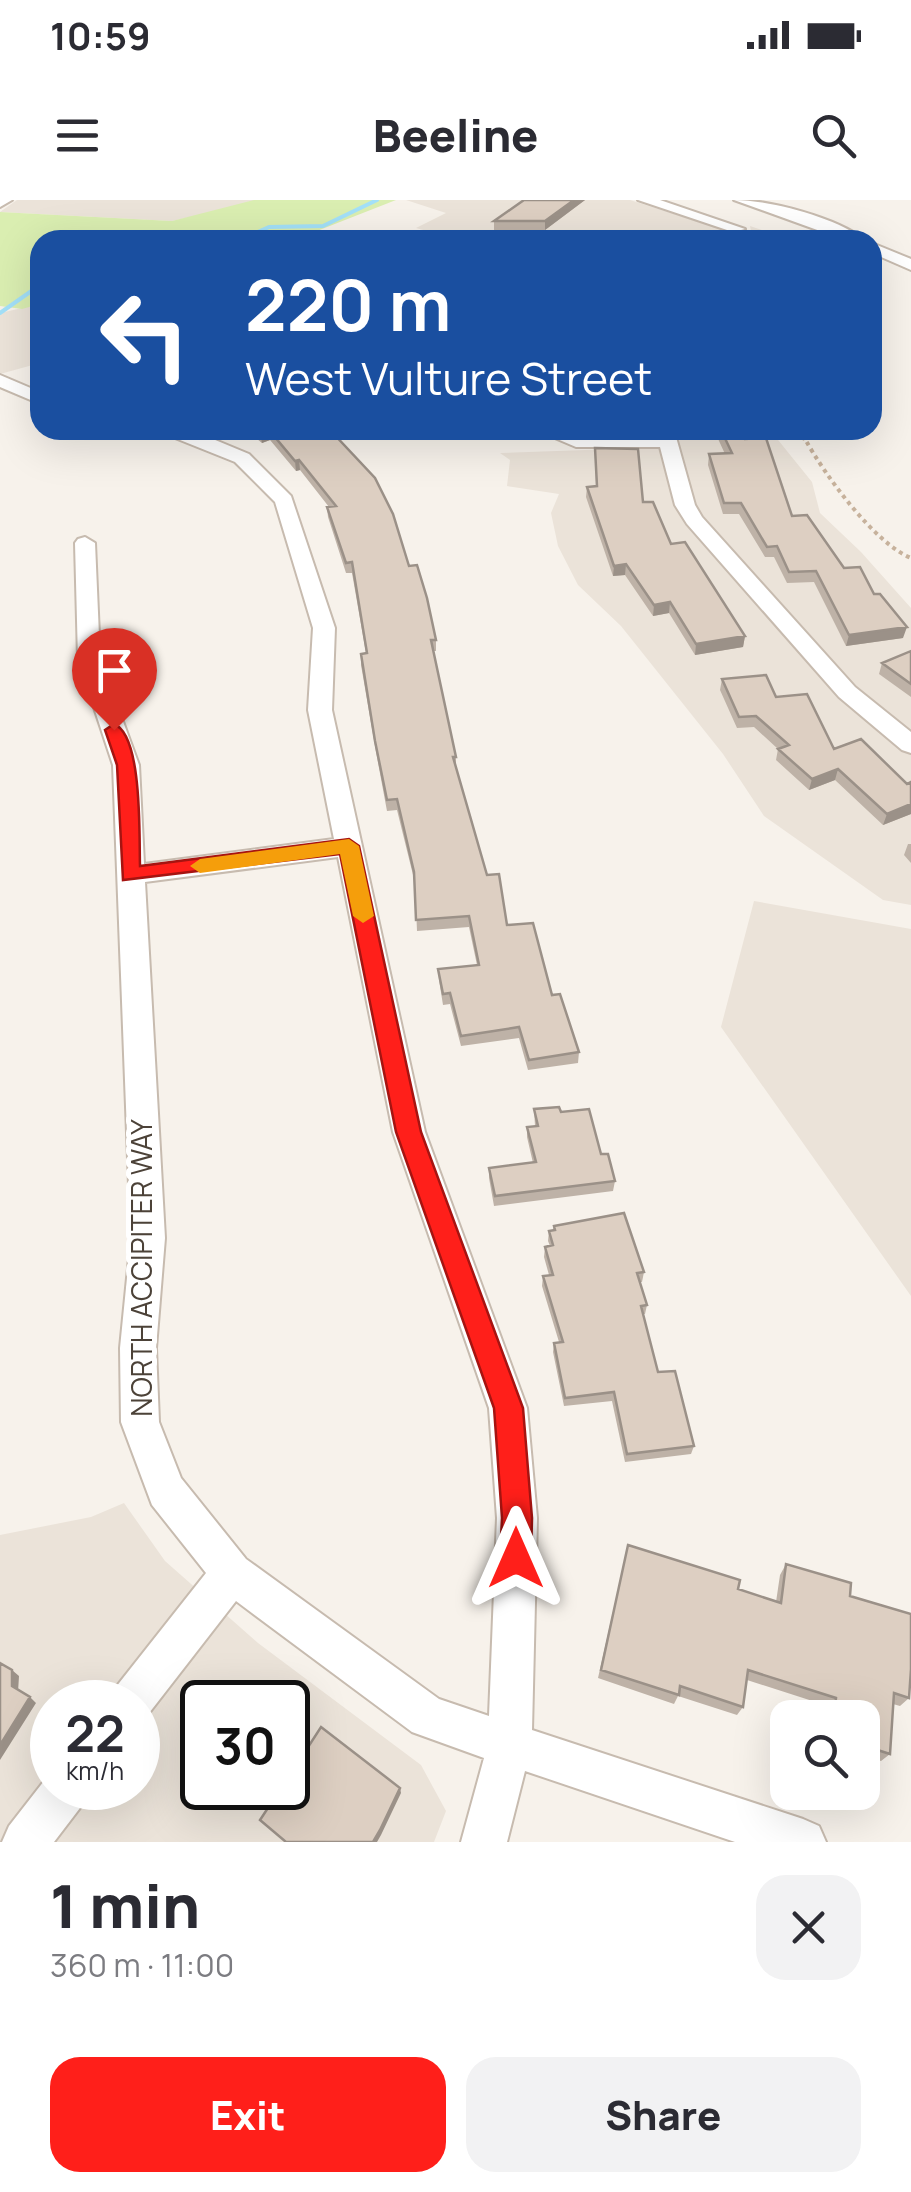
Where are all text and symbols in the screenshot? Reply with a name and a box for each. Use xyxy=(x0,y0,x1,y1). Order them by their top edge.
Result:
text: 10:59 xyxy=(50,9,151,61)
text: Beeline xyxy=(373,104,538,166)
icon: menu xyxy=(50,108,105,163)
icon: search xyxy=(806,108,861,163)
text: 220 m xyxy=(245,256,451,352)
icon: left xyxy=(80,270,210,400)
text: West Vulture Street xyxy=(245,347,652,409)
pin xyxy=(72,628,157,731)
icon: arrive xyxy=(87,643,142,698)
street label: NORTH ACCIPITER WAY xyxy=(122,1119,160,1417)
position arrow xyxy=(464,1506,568,1610)
speed limit sign: 30 xyxy=(180,1680,310,1810)
text: 22 xyxy=(65,1699,125,1767)
map controls xyxy=(770,1700,880,1810)
button: search xyxy=(770,1700,880,1810)
text: km/h xyxy=(66,1753,124,1788)
text: 1 min xyxy=(50,1864,200,1946)
button: close xyxy=(756,1875,861,1980)
text: 360 m · 11:00 xyxy=(50,1943,234,1987)
button: Exit xyxy=(50,2057,446,2172)
button: Share xyxy=(466,2057,861,2172)

